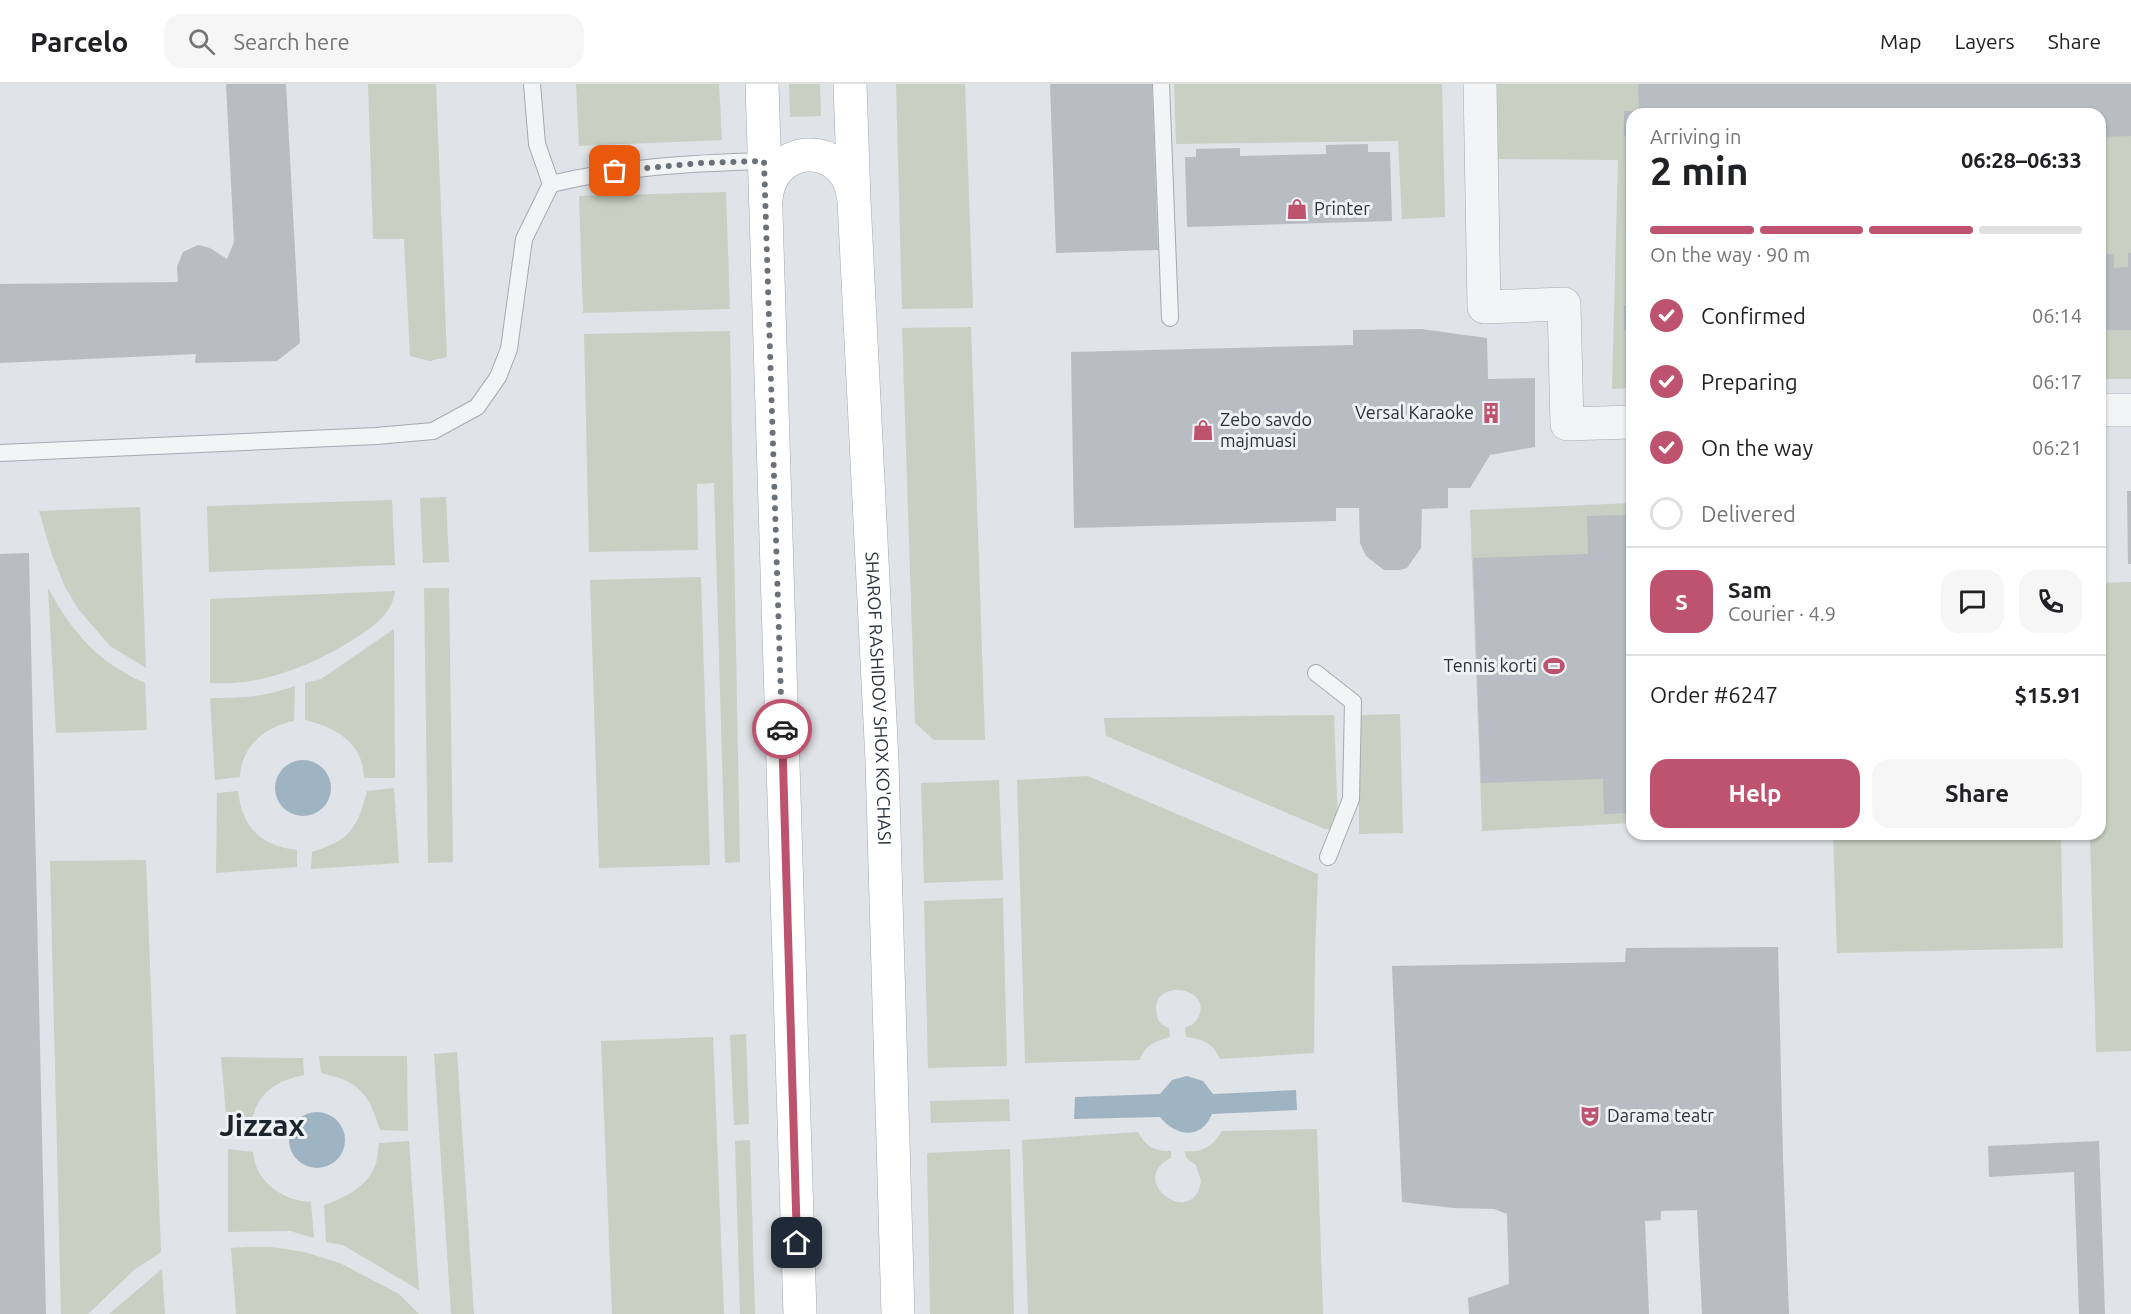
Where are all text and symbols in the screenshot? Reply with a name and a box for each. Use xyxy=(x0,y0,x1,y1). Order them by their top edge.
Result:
search box xyxy=(164,14,584,68)
icon: search xyxy=(185,25,218,58)
text: Parcelo xyxy=(30,26,128,57)
text: Search here xyxy=(233,29,350,54)
text: Map xyxy=(1880,29,1921,53)
text: Layers xyxy=(1954,29,2015,53)
text: Share xyxy=(2048,29,2101,53)
text: Arriving in xyxy=(1650,125,1741,148)
pin xyxy=(589,145,640,196)
text: 06:28–06:33 xyxy=(1961,147,2082,172)
text: 2 min xyxy=(1650,149,1749,192)
icon: bag xyxy=(598,154,631,187)
shop icon: Printer xyxy=(1285,197,1309,221)
place label: Printer xyxy=(1314,198,1370,218)
text: On the way · 90 m xyxy=(1650,243,1810,266)
icon: check xyxy=(1650,299,1683,332)
text: Confirmed xyxy=(1701,303,1806,328)
text: 06:14 xyxy=(2032,304,2082,327)
icon: check xyxy=(1650,365,1683,398)
text: Preparing xyxy=(1701,369,1798,394)
text: 06:17 xyxy=(2032,370,2082,393)
building icon: Versal Karaoke xyxy=(1479,401,1503,425)
place label: Versal Karaoke xyxy=(1355,402,1474,422)
place label: Zebo savdo majmuasi xyxy=(1220,409,1312,450)
shop icon: Zebo savdo majmuasi xyxy=(1191,418,1215,442)
icon: check xyxy=(1650,431,1683,464)
text: On the way xyxy=(1701,435,1813,460)
text: 06:21 xyxy=(2032,436,2082,459)
text: Delivered xyxy=(1701,501,1796,526)
street label: SHAROF RASHIDOV SHOX KO'CHASI xyxy=(863,551,895,845)
button: chat xyxy=(1941,570,2004,633)
button: phone xyxy=(2019,570,2082,633)
text: Sam xyxy=(1728,577,1772,602)
text: S xyxy=(1675,589,1688,614)
text: Courier · 4.9 xyxy=(1728,602,1836,625)
sports icon: Tennis korti xyxy=(1542,654,1566,678)
place label: Tennis korti xyxy=(1444,655,1537,675)
text: Order #6247 xyxy=(1650,682,1778,707)
text: $15.91 xyxy=(2015,682,2082,707)
courier xyxy=(752,699,812,759)
icon: car xyxy=(766,713,799,746)
button: Help xyxy=(1650,759,1860,828)
button: Share xyxy=(1872,759,2082,828)
theatre icon: Darama teatr xyxy=(1578,1104,1602,1128)
place label: Darama teatr xyxy=(1607,1105,1714,1125)
district label: Jizzax xyxy=(219,1108,305,1142)
pin xyxy=(771,1217,822,1268)
icon: home xyxy=(780,1226,813,1259)

